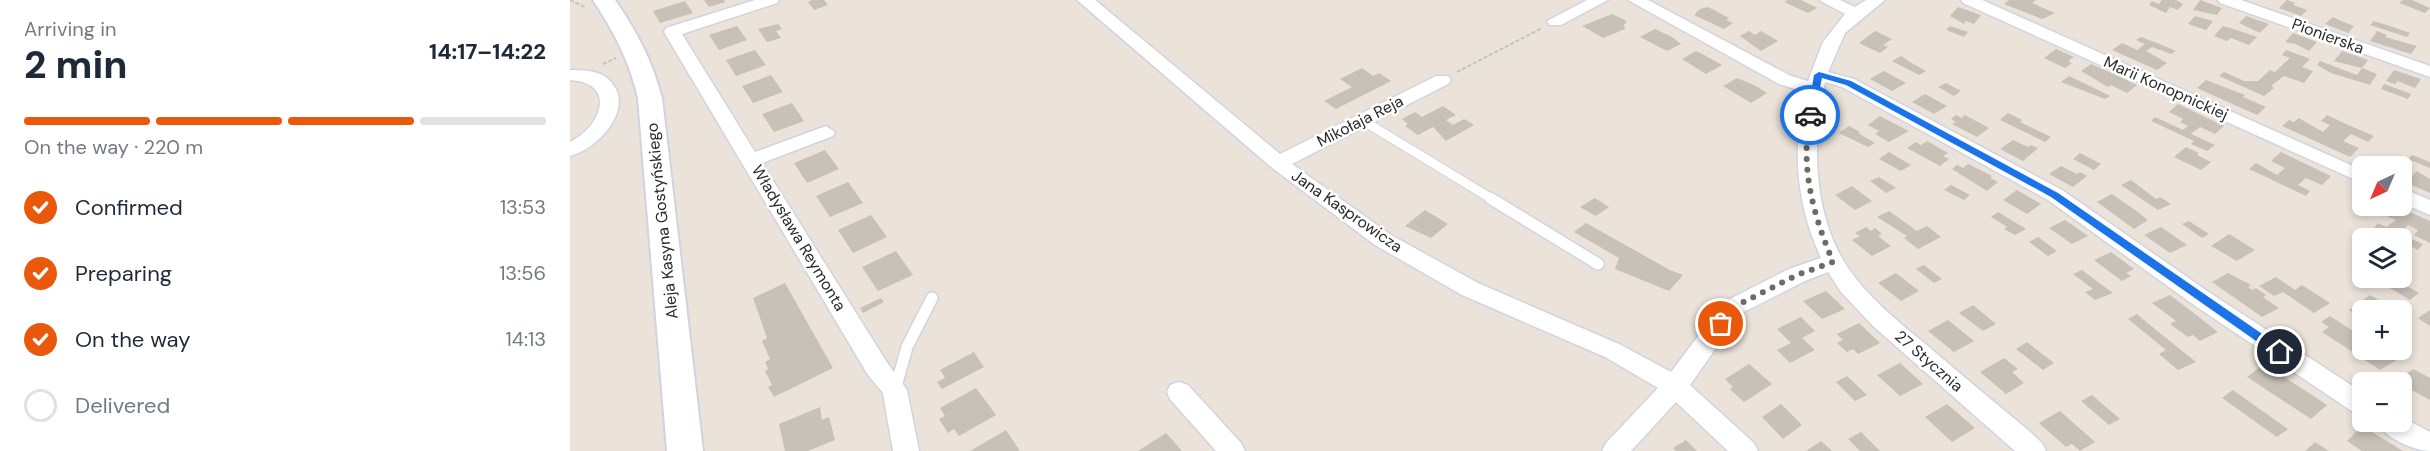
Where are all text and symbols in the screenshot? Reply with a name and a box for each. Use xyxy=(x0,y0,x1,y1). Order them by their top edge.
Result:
street label: Pionierska xyxy=(2289,13,2367,59)
text: Arriving in xyxy=(24,16,116,42)
text: 14:17–14:22 xyxy=(429,37,546,66)
text: 2 min xyxy=(24,39,128,90)
street label: Marii Konopnickiej xyxy=(2100,51,2232,125)
courier xyxy=(1780,85,1840,145)
street label: Mikołaja Reja xyxy=(1313,90,1407,152)
icon: car xyxy=(1794,99,1827,132)
street label: Aleja Kasyna Gostyńskiego xyxy=(641,122,683,320)
text: On the way · 220 m xyxy=(24,134,203,160)
north arrow xyxy=(2352,156,2412,216)
map controls xyxy=(2352,156,2412,432)
street label: Władysława Reymonta xyxy=(747,161,851,315)
street label: Jana Kasprowicza xyxy=(1287,165,1407,257)
icon: check xyxy=(24,191,57,224)
text: Confirmed xyxy=(75,193,183,222)
text: 13:53 xyxy=(500,194,546,220)
button: layers xyxy=(2352,228,2412,288)
icon: check xyxy=(24,257,57,290)
text: Preparing xyxy=(75,259,172,288)
text: 13:56 xyxy=(499,260,546,286)
pin xyxy=(1695,298,1746,349)
button: + xyxy=(2352,300,2412,360)
icon: bag xyxy=(1704,307,1737,340)
icon: check xyxy=(24,323,57,356)
text: On the way xyxy=(75,325,190,354)
text: 14:13 xyxy=(506,326,546,352)
street label: 27 Stycznia xyxy=(1891,326,1967,396)
pin xyxy=(2254,326,2305,377)
icon: home xyxy=(2263,335,2296,368)
button: − xyxy=(2352,372,2412,432)
text: Delivered xyxy=(75,391,170,420)

